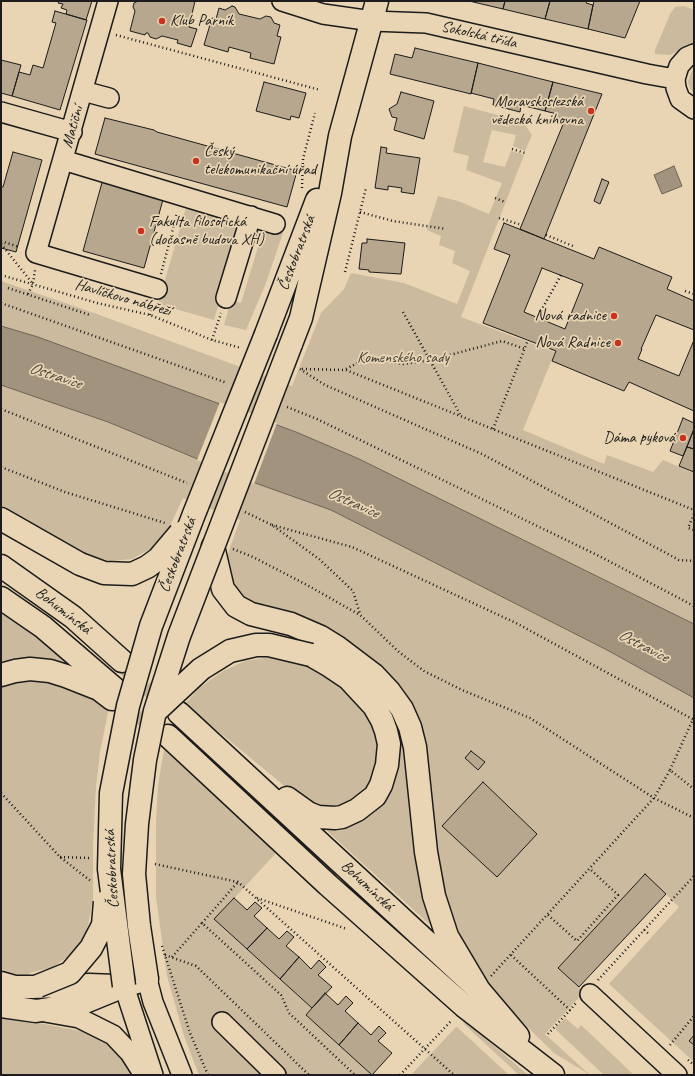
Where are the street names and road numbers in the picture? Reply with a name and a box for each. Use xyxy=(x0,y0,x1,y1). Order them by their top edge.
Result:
street label: Sokolská třída xyxy=(439,17,519,53)
street label: Matiční xyxy=(58,104,88,150)
street label: Českobratrská xyxy=(274,213,320,293)
street label: Havlíčkovo nábřeží xyxy=(73,275,173,321)
street label: Českobratrská xyxy=(155,515,201,595)
street label: Bohumínská xyxy=(31,583,95,639)
street label: Českobratrská xyxy=(100,829,124,909)
street label: Bohumínská xyxy=(336,857,398,915)

